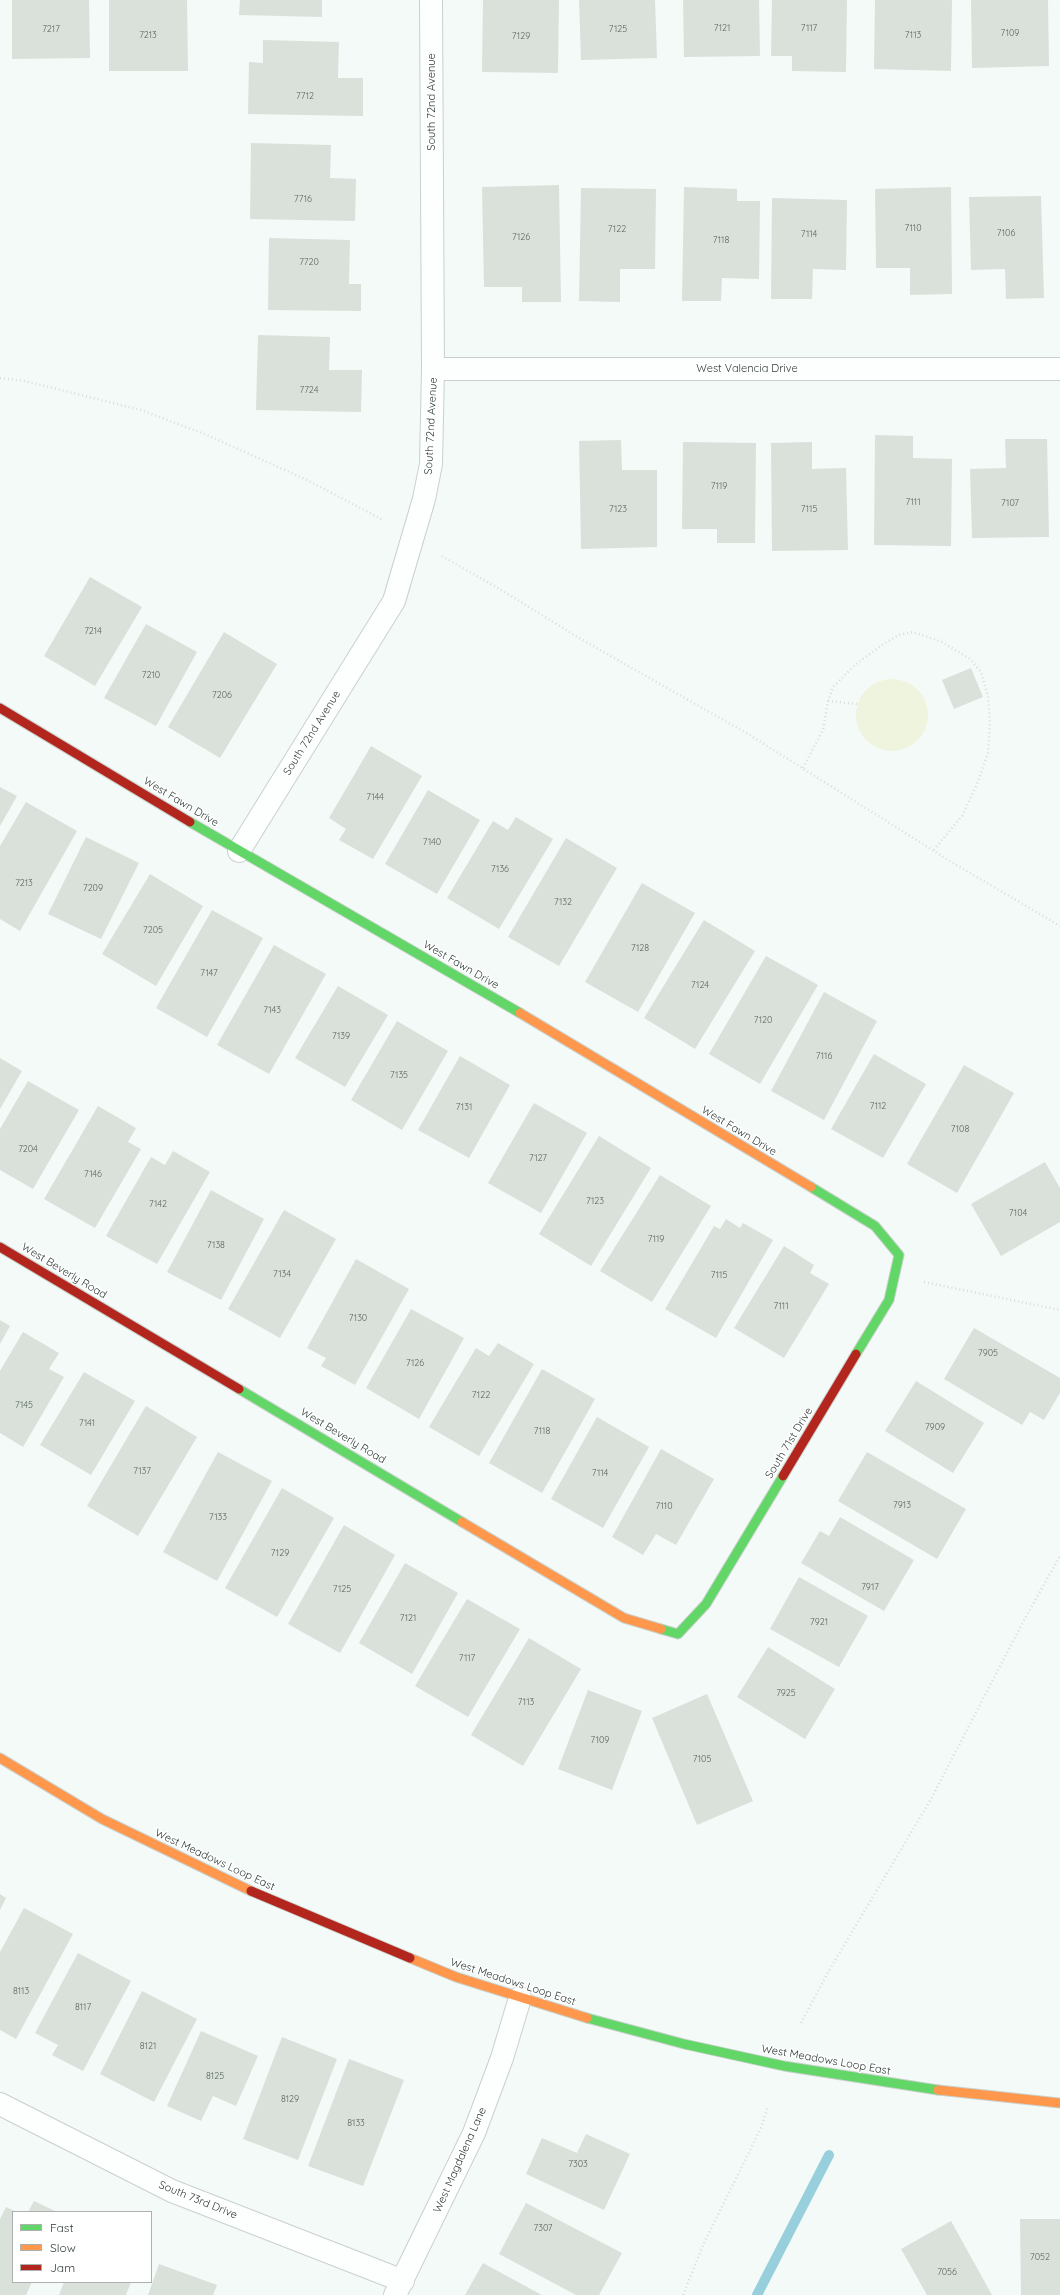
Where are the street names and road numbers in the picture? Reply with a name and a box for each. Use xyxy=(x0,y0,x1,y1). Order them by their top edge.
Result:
street label: South 72nd Avenue xyxy=(425,53,439,151)
street label: West Valencia Drive xyxy=(696,362,798,376)
street label: South 72nd Avenue xyxy=(422,377,440,475)
street label: South 72nd Avenue xyxy=(281,688,343,778)
street label: West Fawn Drive xyxy=(141,774,221,830)
street label: West Fawn Drive xyxy=(421,938,501,992)
street label: West Fawn Drive xyxy=(699,1103,779,1159)
street label: West Beverly Road xyxy=(19,1240,109,1302)
street label: West Beverly Road xyxy=(298,1405,388,1467)
street label: South 71st Drive xyxy=(763,1405,815,1481)
street label: West Meadows Loop East xyxy=(153,1826,277,1894)
street label: West Meadows Loop East xyxy=(449,1955,577,2009)
street label: West Meadows Loop East xyxy=(760,2042,892,2078)
street label: West Magdalena Lane xyxy=(431,2105,489,2215)
street label: South 73rd Drive xyxy=(157,2178,239,2222)

